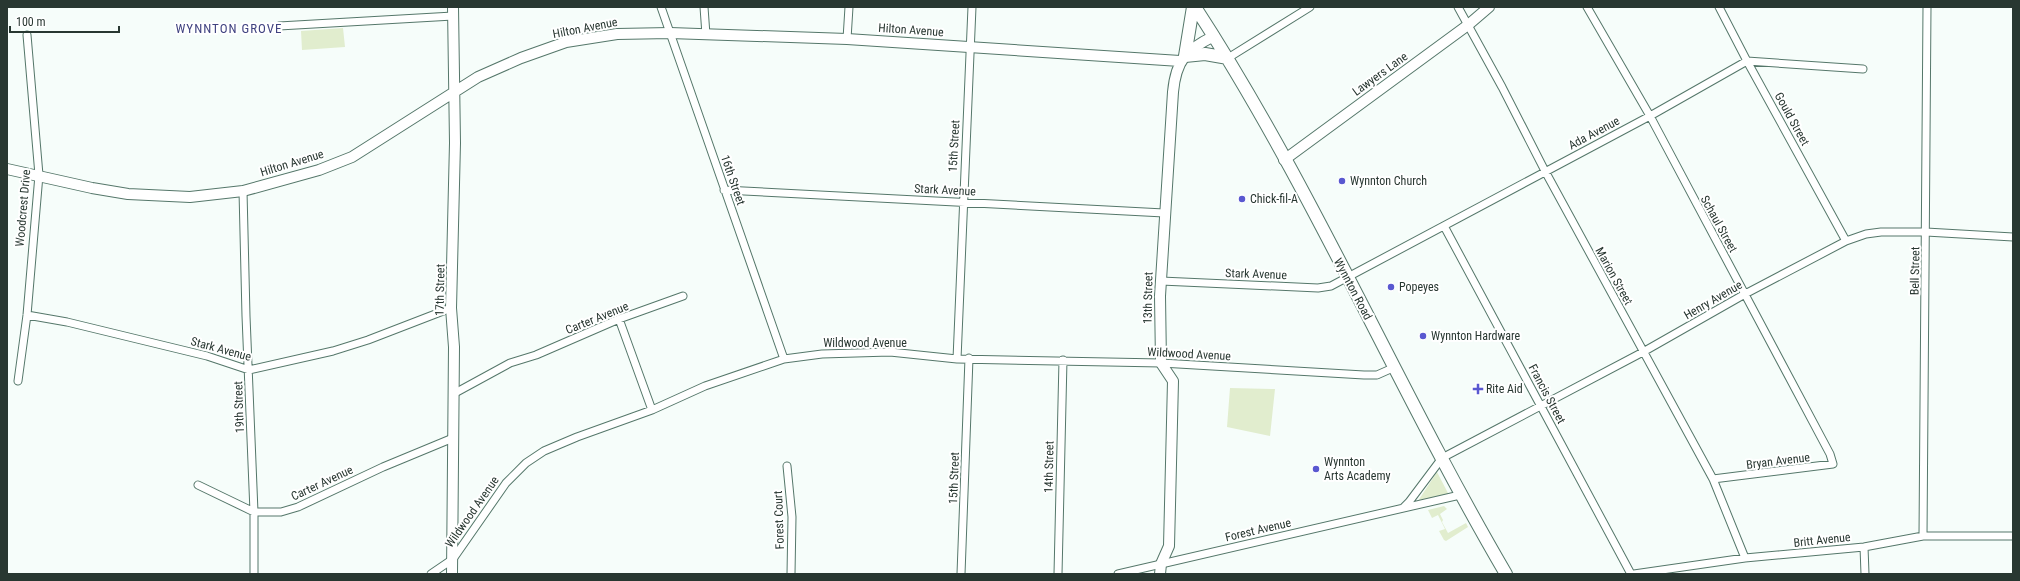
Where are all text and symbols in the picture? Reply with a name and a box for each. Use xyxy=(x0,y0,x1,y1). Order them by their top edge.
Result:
scale bar xyxy=(10,8,119,34)
text: 100 m xyxy=(16,15,46,29)
street label: Hilton Avenue xyxy=(552,15,619,41)
district label: WYNNTON GROVE xyxy=(175,21,283,36)
street label: Hilton Avenue xyxy=(878,21,945,39)
street label: Lawyers Lane xyxy=(1350,49,1411,99)
street label: Gould Street xyxy=(1772,90,1813,148)
street label: Ada Avenue xyxy=(1566,114,1622,152)
street label: 15th Street xyxy=(946,119,962,172)
street label: Hilton Avenue xyxy=(259,147,326,179)
street label: 16th Street xyxy=(718,153,748,207)
street label: Woodcrest Drive xyxy=(13,168,33,247)
place label: Wynnton Church xyxy=(1350,174,1427,188)
marker: Wynnton Church xyxy=(1337,176,1347,186)
street label: Stark Avenue xyxy=(914,181,977,199)
place label: Chick-fil-A xyxy=(1250,192,1298,206)
street label: Schaul Street xyxy=(1698,193,1741,255)
marker: Chick-fil-A xyxy=(1237,194,1247,204)
street label: Marion Street xyxy=(1592,245,1636,308)
street label: Bell Street xyxy=(1908,246,1922,295)
street label: Wynnton Road xyxy=(1331,256,1375,322)
street label: 17th Street xyxy=(433,263,447,316)
street label: Stark Avenue xyxy=(1225,266,1288,282)
street label: 13th Street xyxy=(1141,271,1155,324)
street label: Henry Avenue xyxy=(1681,278,1745,322)
place label: Popeyes xyxy=(1399,280,1439,294)
marker: Popeyes xyxy=(1386,282,1396,292)
street label: Carter Avenue xyxy=(563,299,631,337)
place label: Wynnton Hardware xyxy=(1431,329,1521,343)
marker: Wynnton Hardware xyxy=(1418,331,1428,341)
street label: Stark Avenue xyxy=(189,334,253,364)
street label: Wildwood Avenue xyxy=(823,336,907,350)
street label: Wildwood Avenue xyxy=(1147,345,1232,363)
street label: Francis Street xyxy=(1526,362,1569,426)
street label: 19th Street xyxy=(231,380,247,433)
place label: Rite Aid xyxy=(1486,382,1523,396)
marker: Rite Aid xyxy=(1473,384,1483,394)
street label: 14th Street xyxy=(1042,440,1056,493)
street label: Bryan Avenue xyxy=(1745,450,1811,472)
street label: 15th Street xyxy=(946,451,962,504)
place label: Wynnton Arts Academy xyxy=(1324,455,1390,483)
street label: Carter Avenue xyxy=(289,462,355,503)
marker: Wynnton Arts Academy xyxy=(1311,464,1321,474)
street label: Wildwood Avenue xyxy=(442,473,502,550)
street label: Forest Court xyxy=(771,490,787,550)
street label: Forest Avenue xyxy=(1224,516,1293,544)
street label: Britt Avenue xyxy=(1793,530,1852,550)

